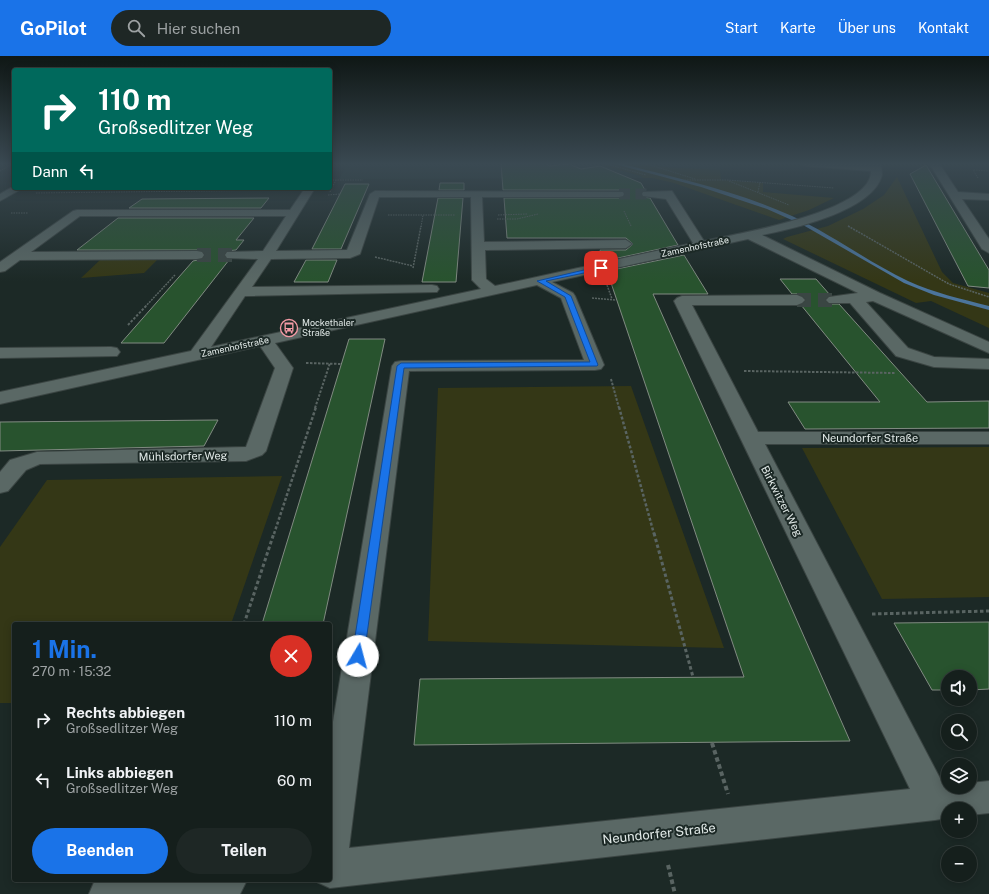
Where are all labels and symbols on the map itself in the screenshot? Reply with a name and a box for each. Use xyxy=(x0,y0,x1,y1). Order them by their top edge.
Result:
street label: Zamenhofstraße xyxy=(660,234,730,259)
pin xyxy=(584,251,618,285)
place label: Mockethaler Straße xyxy=(302,317,355,338)
bus stop icon: Mockethaler Straße xyxy=(279,318,299,338)
street label: Zamenhofstraße xyxy=(200,334,270,359)
street label: Neundorfer Straße xyxy=(822,432,918,444)
street label: Mühlsdorfer Weg xyxy=(139,449,228,463)
street label: Birkwitzer Weg xyxy=(759,464,805,538)
position arrow xyxy=(337,635,379,677)
street label: Neundorfer Straße xyxy=(602,820,716,847)

